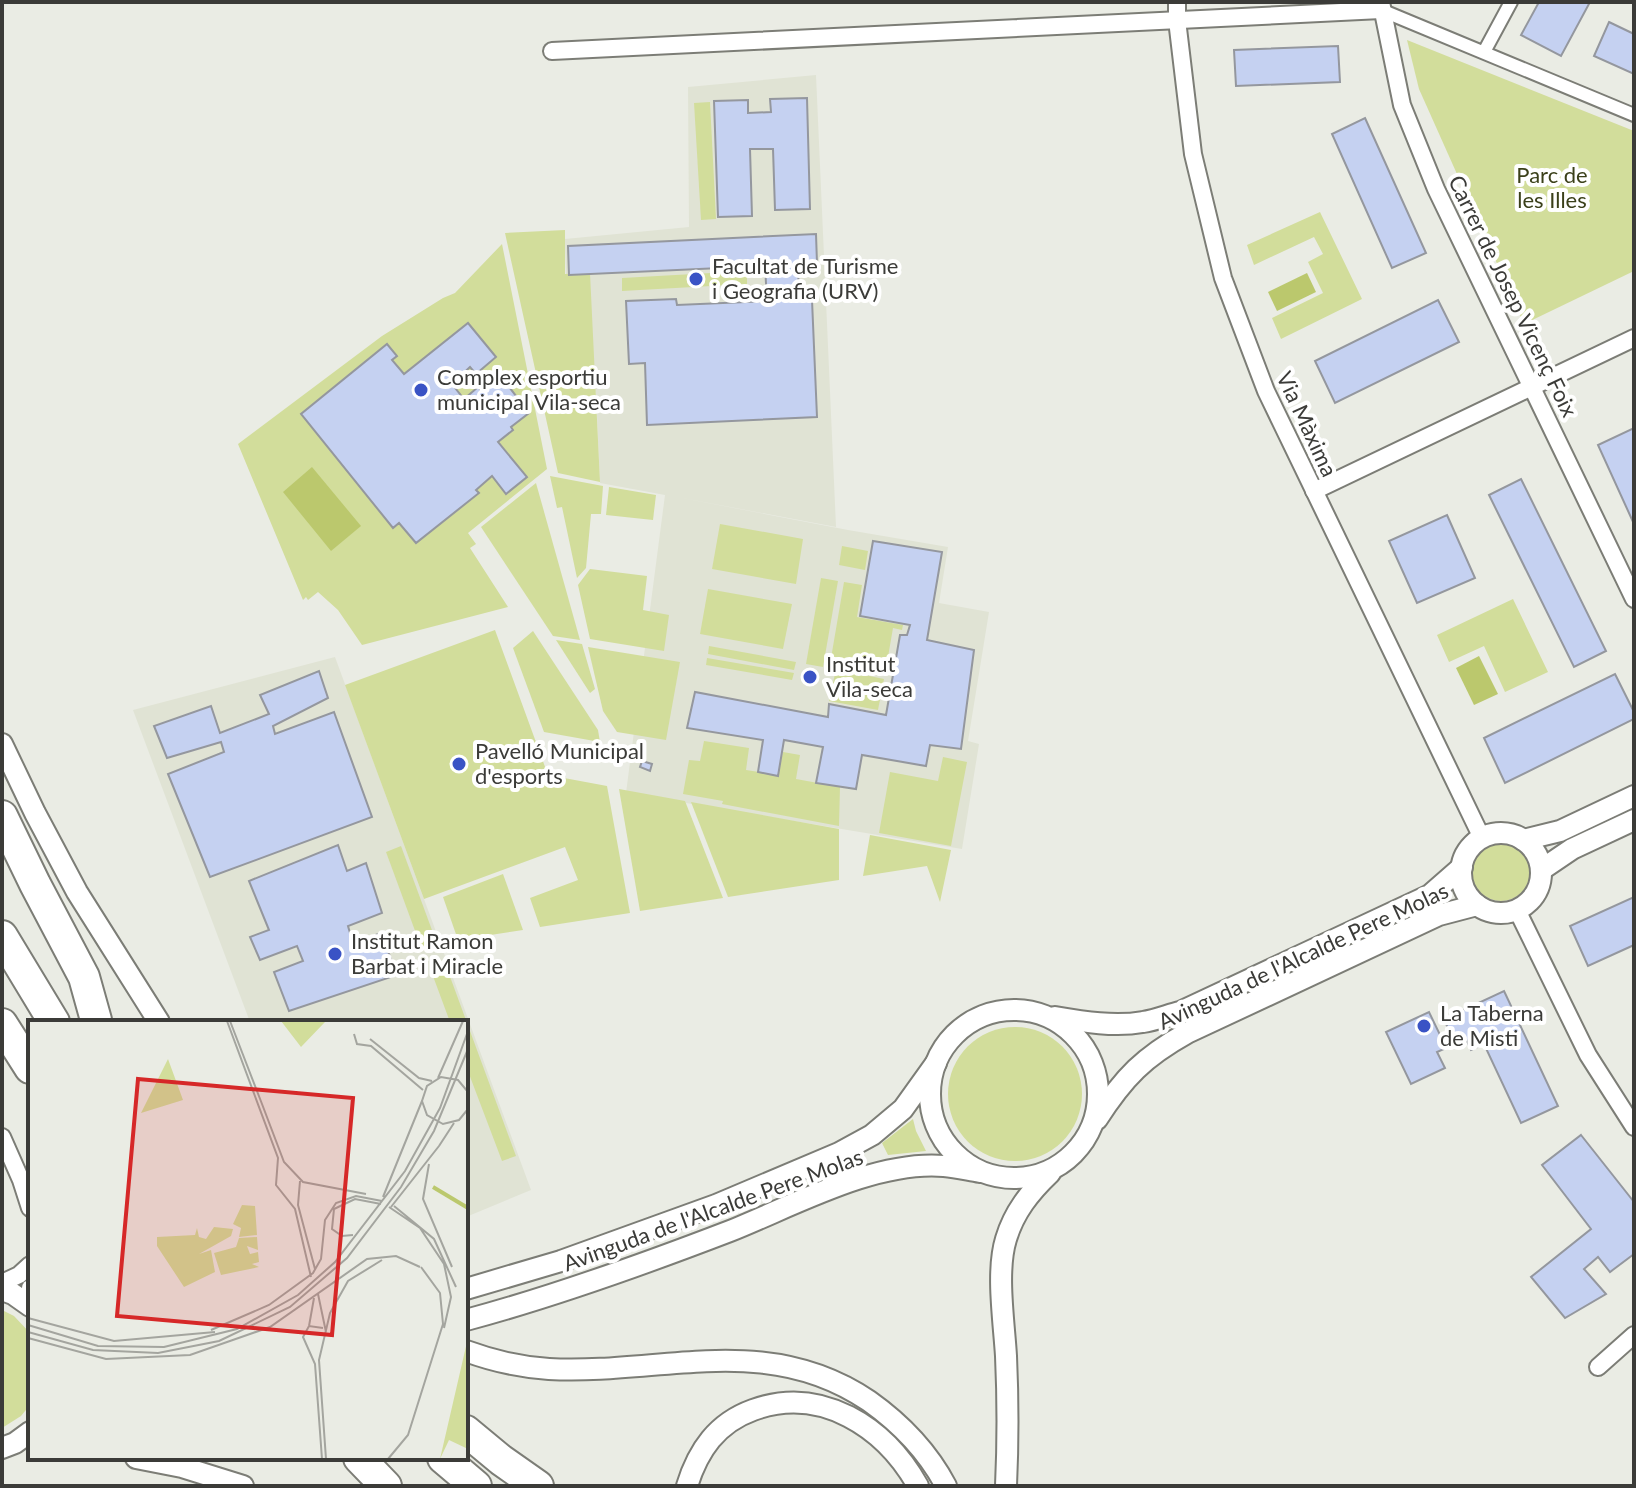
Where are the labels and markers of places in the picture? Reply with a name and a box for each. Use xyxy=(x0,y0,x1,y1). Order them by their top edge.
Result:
place label: Facultat de Turisme i Geografia (URV) xyxy=(712,252,898,304)
marker: Facultat de Turisme i Geografia (URV) xyxy=(687,270,705,288)
place label: Complex esportiu municipal Vila-seca xyxy=(437,363,621,415)
marker: Complex esportiu municipal Vila-seca xyxy=(412,381,430,399)
place label: Institut Vila-seca xyxy=(826,650,913,702)
marker: Institut Vila-seca xyxy=(801,668,819,686)
place label: Pavelló Municipal d'esports xyxy=(475,737,644,789)
marker: Pavelló Municipal d'esports xyxy=(450,755,468,773)
place label: Institut Ramon Barbat i Miracle xyxy=(351,927,503,979)
marker: Institut Ramon Barbat i Miracle xyxy=(326,945,344,963)
place label: La Taberna de Misti xyxy=(1440,999,1544,1051)
marker: La Taberna de Misti xyxy=(1415,1017,1433,1035)

